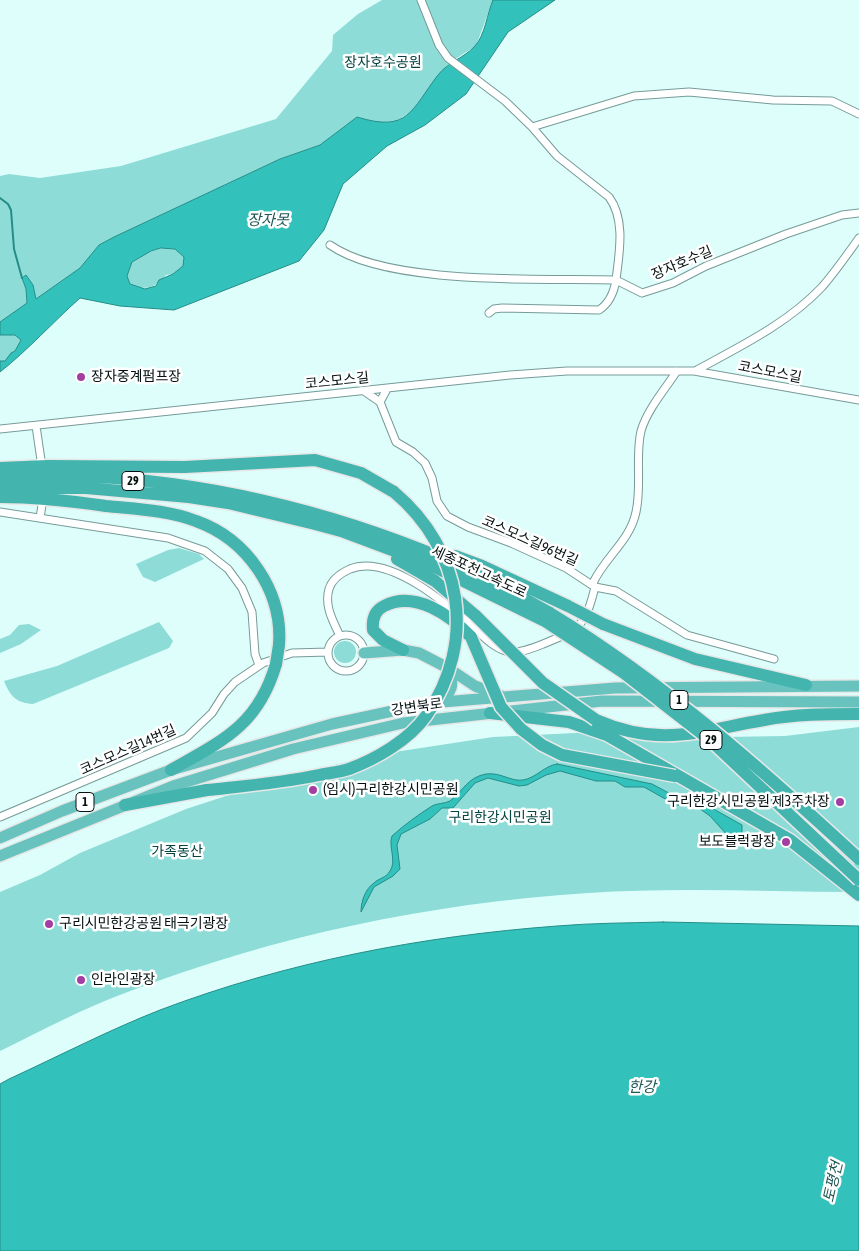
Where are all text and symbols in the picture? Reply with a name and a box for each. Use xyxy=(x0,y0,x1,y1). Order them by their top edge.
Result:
park label: 장자호수공원 xyxy=(344,55,422,71)
water label: 장자못 xyxy=(247,211,289,229)
street label: 장자호수길 xyxy=(649,243,715,283)
street label: 코스모스길 xyxy=(737,358,803,386)
place label: 장자중계펌프장 xyxy=(91,369,181,385)
street label: 코스모스길 xyxy=(304,369,370,393)
marker: 장자중계펌프장 xyxy=(75,371,87,383)
road number: 29 xyxy=(122,472,144,491)
street label: 코스모스길96번길 xyxy=(479,512,581,570)
street label: 세종포천고속도로 xyxy=(429,543,529,601)
road number: 1 xyxy=(670,690,688,710)
street label: 강변북로 xyxy=(390,695,444,719)
street label: 코스모스길14번길 xyxy=(77,721,179,779)
road number: 29 xyxy=(700,730,722,750)
place label: (임시)구리한강시민공원 xyxy=(323,782,459,798)
marker: (임시)구리한강시민공원 xyxy=(307,784,319,796)
road number: 1 xyxy=(76,792,94,812)
place label: 구리한강시민공원 제3주차장 xyxy=(667,794,830,810)
marker: 구리한강시민공원 제3주차장 xyxy=(834,796,846,808)
park label: 구리한강시민공원 xyxy=(448,810,552,826)
place label: 보도블럭광장 xyxy=(699,834,776,850)
marker: 보도블럭광장 xyxy=(780,836,792,848)
park label: 가족동산 xyxy=(151,844,203,860)
place label: 구리시민한강공원 태극기광장 xyxy=(59,916,228,932)
marker: 구리시민한강공원 태극기광장 xyxy=(43,918,55,930)
place label: 인라인광장 xyxy=(91,972,155,988)
marker: 인라인광장 xyxy=(75,974,87,986)
water label: 한강 xyxy=(628,1078,656,1096)
water label: 토평천 xyxy=(820,1160,846,1204)

